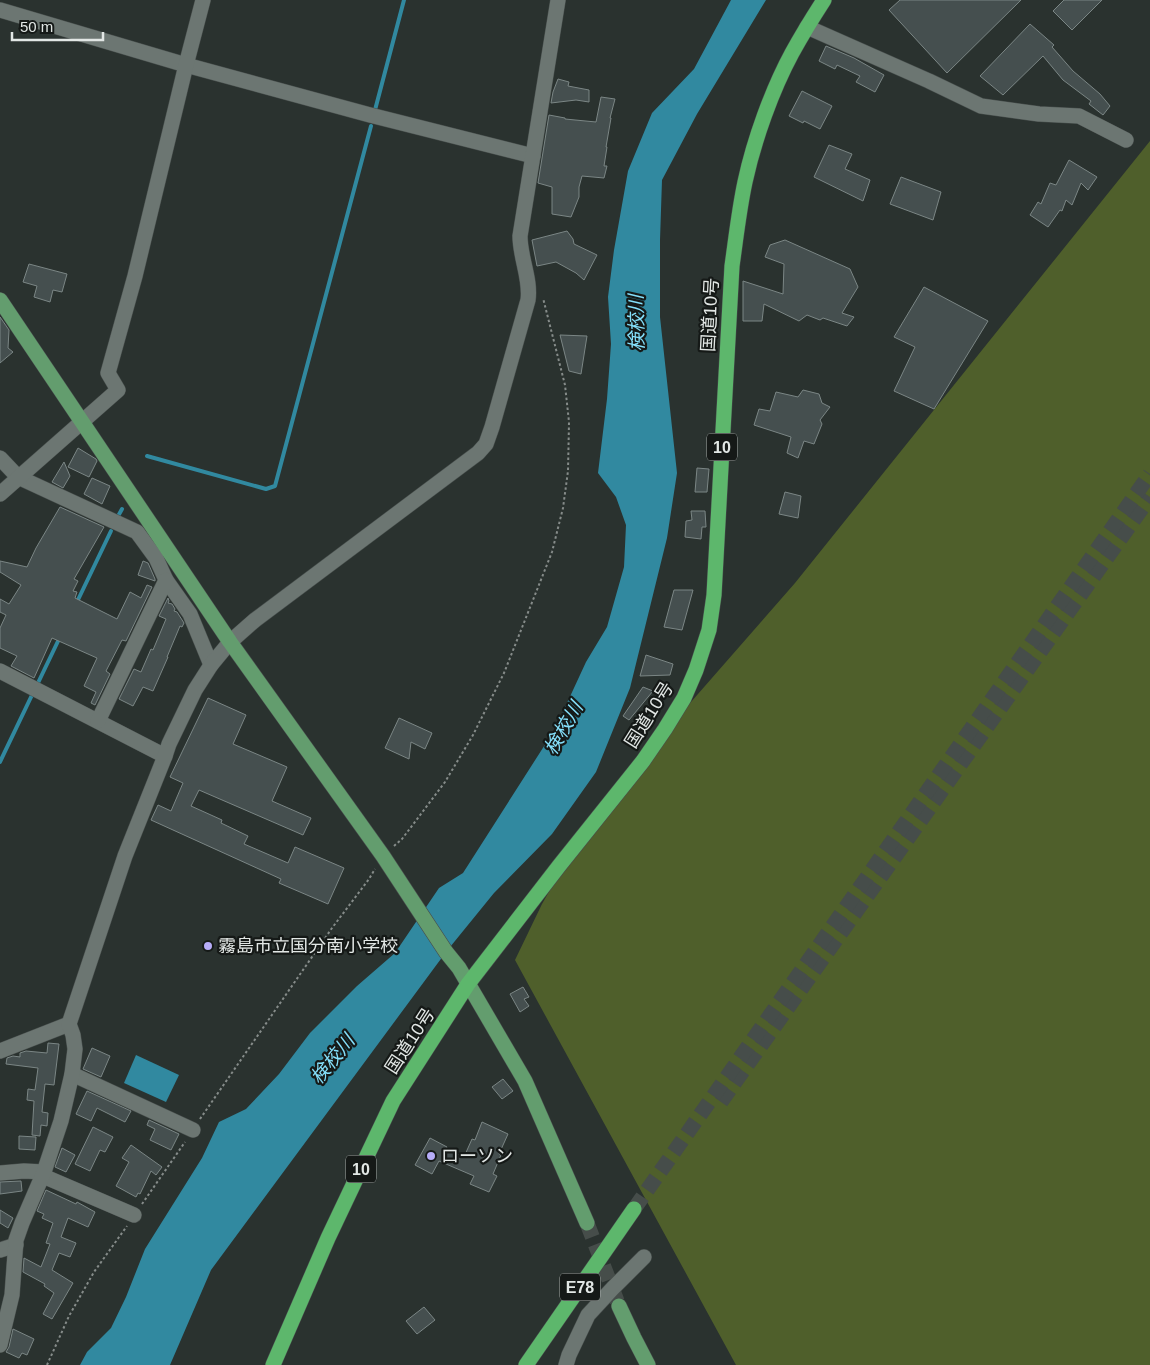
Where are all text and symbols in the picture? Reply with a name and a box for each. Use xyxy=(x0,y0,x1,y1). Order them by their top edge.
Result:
scale bar xyxy=(12,10,104,42)
text: 50 m xyxy=(20,18,53,35)
street label: 国道10号 xyxy=(698,278,722,352)
water label: 検校川 xyxy=(625,292,647,352)
road number: 10 xyxy=(707,434,737,461)
street label: 国道10号 xyxy=(621,678,677,752)
water label: 検校川 xyxy=(540,697,588,758)
place label: 霧島市立国分南小学校 xyxy=(218,936,398,956)
marker: 霧島市立国分南小学校 xyxy=(202,940,214,952)
street label: 国道10号 xyxy=(381,1005,439,1077)
water label: 検校川 xyxy=(306,1029,360,1088)
place label: ローソン xyxy=(441,1146,513,1166)
marker: ローソン xyxy=(425,1150,437,1162)
road number: 10 xyxy=(346,1156,376,1182)
road number: E78 xyxy=(560,1274,600,1300)

